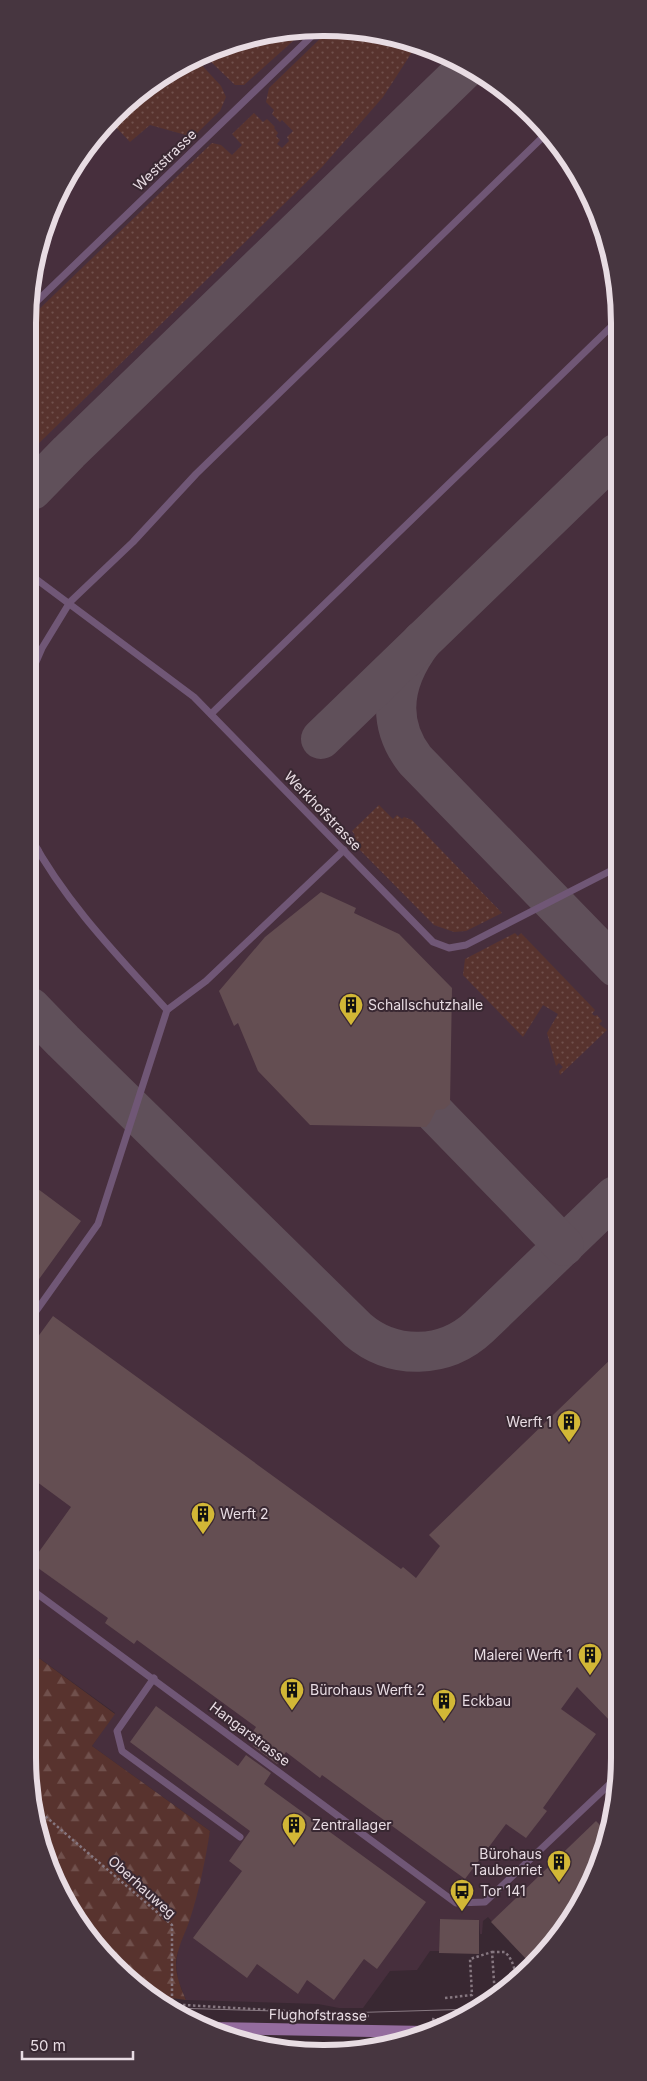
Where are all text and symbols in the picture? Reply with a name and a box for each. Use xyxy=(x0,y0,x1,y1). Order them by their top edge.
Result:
street label: Weststrasse xyxy=(130,125,200,194)
street label: Werkhofstrasse xyxy=(281,767,366,854)
building icon: Schallschutzhalle xyxy=(338,992,364,1026)
place label: Schallschutzhalle xyxy=(368,996,483,1013)
building icon: Werft 1 xyxy=(556,1409,582,1443)
place label: Werft 1 xyxy=(506,1413,552,1430)
building icon: Werft 2 xyxy=(190,1501,216,1535)
place label: Werft 2 xyxy=(220,1505,269,1522)
building icon: Malerei Werft 1 xyxy=(577,1642,603,1676)
place label: Malerei Werft 1 xyxy=(474,1646,572,1663)
building icon: Bürohaus Werft 2 xyxy=(279,1677,305,1711)
place label: Bürohaus Werft 2 xyxy=(310,1681,425,1698)
building icon: Eckbau xyxy=(431,1688,457,1722)
place label: Eckbau xyxy=(462,1692,511,1709)
street label: Hangarstrasse xyxy=(207,1698,294,1769)
building icon: Zentrallager xyxy=(281,1812,307,1846)
place label: Zentrallager xyxy=(312,1816,392,1833)
place label: Bürohaus Taubenriet xyxy=(471,1845,542,1878)
building icon: Bürohaus Taubenriet xyxy=(546,1849,572,1883)
street label: Oberhauweg xyxy=(105,1852,180,1921)
bus stop icon: Tor 141 xyxy=(449,1878,475,1912)
place label: Tor 141 xyxy=(480,1882,526,1899)
street label: Flughofstrasse xyxy=(269,2005,367,2024)
scale bar xyxy=(22,2028,134,2060)
text: 50 m xyxy=(30,2036,66,2055)

